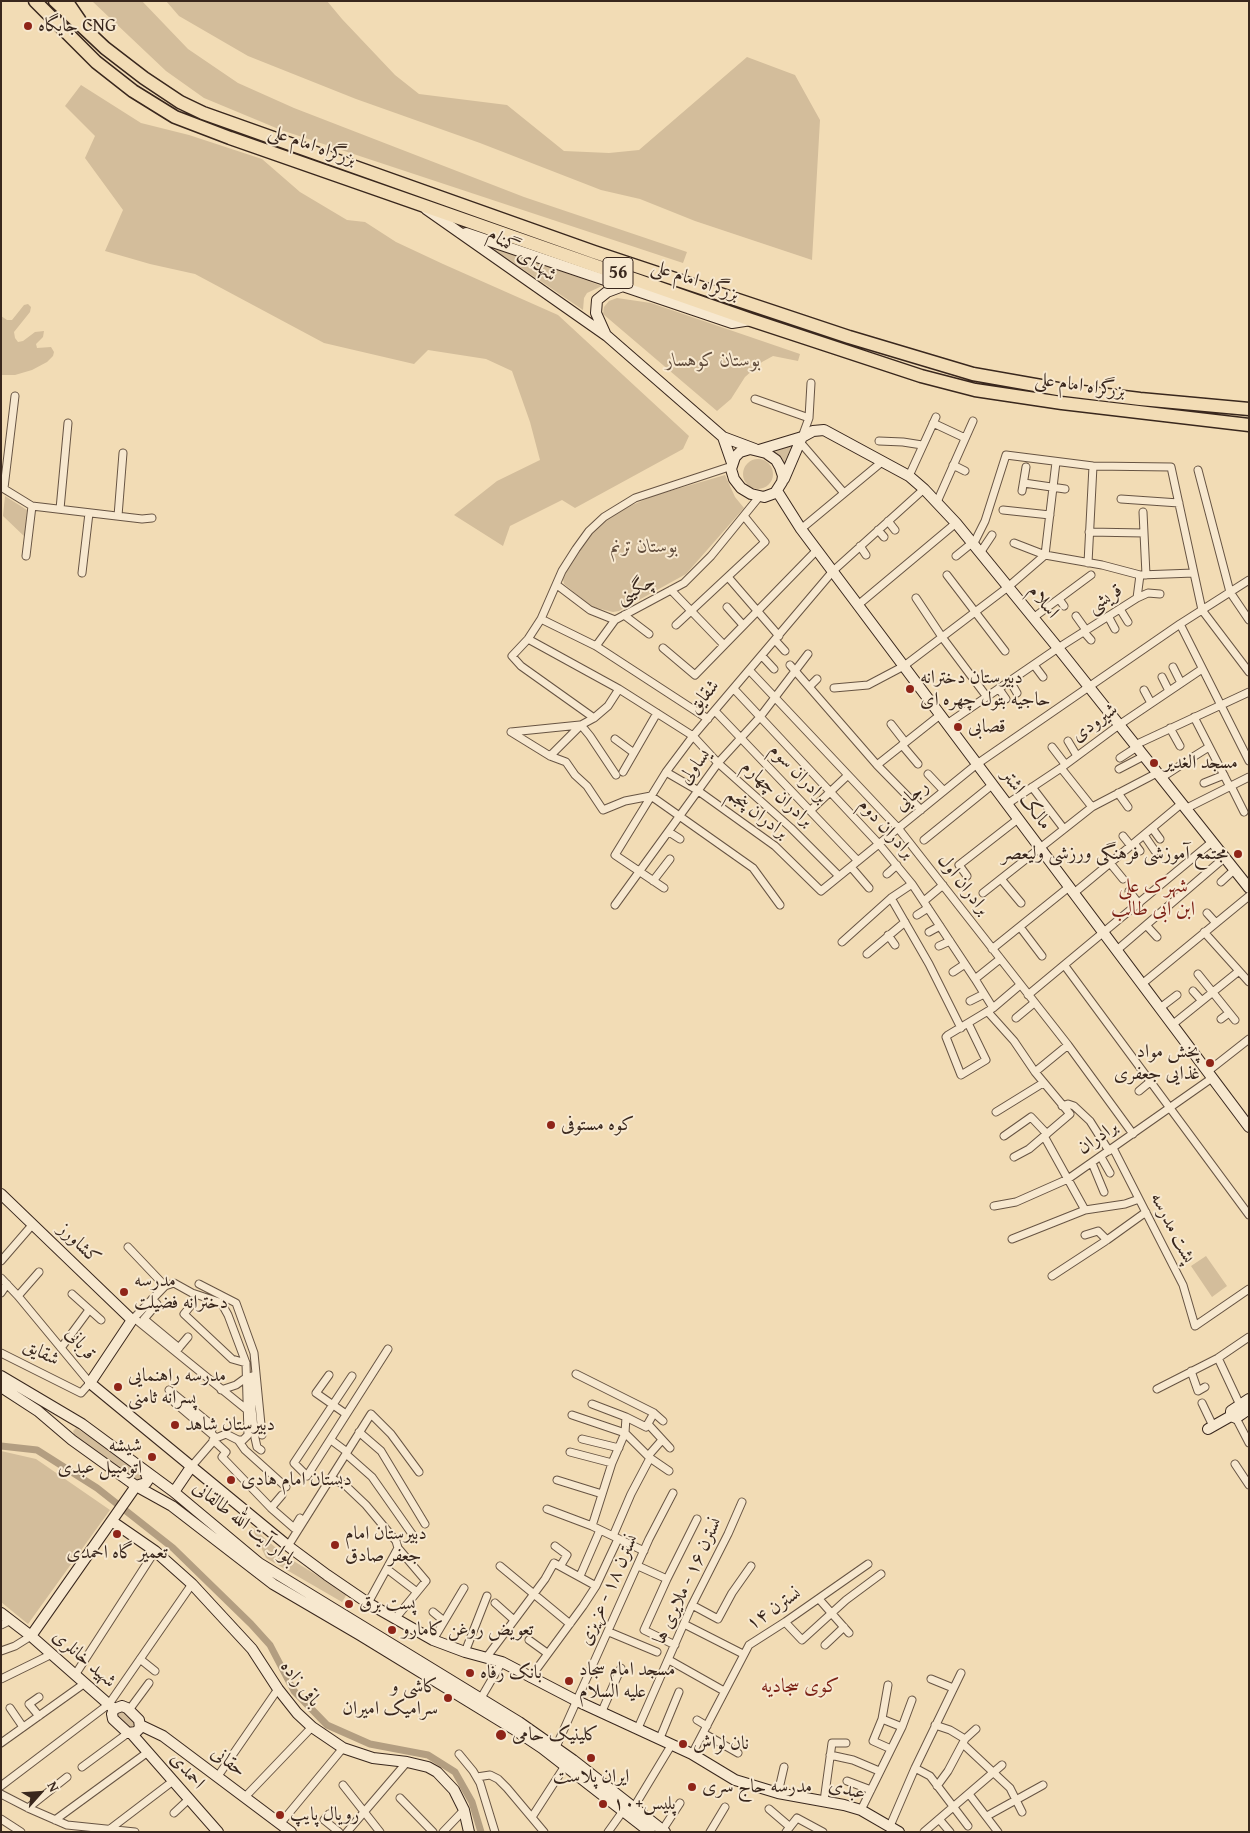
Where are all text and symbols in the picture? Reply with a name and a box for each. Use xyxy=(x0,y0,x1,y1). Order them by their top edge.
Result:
place label: جایگاه CNG xyxy=(38,15,116,37)
marker: جایگاه CNG xyxy=(22,20,34,32)
street label: بزرگراه امام علی xyxy=(265,120,359,172)
street label: شهدای گمنام xyxy=(483,223,561,287)
street label: بزرگراه امام علی xyxy=(648,255,742,307)
road number: 56 xyxy=(603,258,633,288)
park label: بوستان کوهسار xyxy=(665,350,761,372)
street label: بزرگراه امام علی xyxy=(1033,368,1127,404)
park label: بوستان ترنم xyxy=(610,536,678,558)
street label: چگینی xyxy=(612,570,660,610)
street label: قریشی xyxy=(1083,579,1127,619)
street label: اسلام xyxy=(1023,581,1063,623)
place label: دبیرستان دخترانه حاجیه بتول چهره ای xyxy=(920,667,1051,711)
street label: شقایق xyxy=(683,675,725,719)
marker: دبیرستان دخترانه حاجیه بتول چهره ای xyxy=(904,683,916,695)
street label: شیرودی xyxy=(1067,699,1123,747)
place label: قصابی xyxy=(968,716,1006,738)
marker: قصابی xyxy=(952,721,964,733)
street label: برادران سوم xyxy=(764,739,832,809)
street label: یساولی xyxy=(674,745,716,789)
place label: مسجد الغدیر xyxy=(1164,752,1238,774)
street label: برادران چهارم xyxy=(736,756,818,832)
marker: مسجد الغدیر xyxy=(1148,757,1160,769)
street label: مالک اشتر xyxy=(996,765,1056,835)
street label: رجایی xyxy=(890,775,934,817)
street label: برادران پنجم xyxy=(722,783,792,845)
street label: برادران دوم xyxy=(853,794,919,864)
place label: مجتمع آموزشی فرهنگی ورزشی ولیعصر xyxy=(1001,843,1228,865)
marker: مجتمع آموزشی فرهنگی ورزشی ولیعصر xyxy=(1232,848,1244,860)
street label: برادران اول xyxy=(932,850,994,920)
district label: شهرک علی ابن ابی طالب xyxy=(1111,875,1195,922)
place label: پخش مواد غذایی جعفری xyxy=(1114,1041,1200,1085)
marker: پخش مواد غذایی جعفری xyxy=(1204,1057,1216,1069)
place label: کوه مستوفی xyxy=(561,1114,634,1136)
street label: برادران xyxy=(1073,1116,1123,1160)
marker: کوه مستوفی xyxy=(545,1119,557,1131)
street label: پشت مدرسه xyxy=(1145,1189,1199,1267)
street label: کشاورز xyxy=(53,1218,105,1270)
place label: مدرسه دخترانه فضیلت xyxy=(134,1270,228,1314)
marker: مدرسه دخترانه فضیلت xyxy=(118,1286,130,1298)
street label: قربانی xyxy=(60,1323,100,1365)
street label: شقایق xyxy=(19,1334,63,1372)
place label: مدرسه راهنمایی پسرانه ثامنی xyxy=(128,1365,226,1409)
marker: مدرسه راهنمایی پسرانه ثامنی xyxy=(112,1381,124,1393)
place label: دبیرستان شاهد xyxy=(185,1414,275,1436)
marker: دبیرستان شاهد xyxy=(169,1419,181,1431)
place label: شیشه اتومبیل عبدی xyxy=(57,1435,142,1479)
marker: شیشه اتومبیل عبدی xyxy=(146,1451,158,1463)
place label: دبستان امام هادی xyxy=(241,1469,352,1491)
marker: دبستان امام هادی xyxy=(225,1474,237,1486)
street label: بلوار آیت الله طالقانی xyxy=(188,1476,300,1572)
street label: نسترن ۱۶ - ملایری ها xyxy=(649,1514,727,1648)
place label: دبیرستان امام جعفر صادق xyxy=(345,1523,427,1567)
marker: تعمیر گاه احمدی xyxy=(111,1528,123,1540)
street label: نسترن ۱۸ - عزیزی xyxy=(574,1531,644,1649)
marker: دبیرستان امام جعفر صادق xyxy=(329,1539,341,1551)
place label: تعمیر گاه احمدی xyxy=(66,1542,168,1564)
street label: نسترن ۱۴ xyxy=(742,1582,806,1636)
place label: پست برق xyxy=(359,1593,416,1615)
marker: پست برق xyxy=(343,1598,355,1610)
place label: تعویض روغن کامارو xyxy=(402,1619,533,1641)
marker: تعویض روغن کامارو xyxy=(386,1624,398,1636)
street label: شهید خانلری xyxy=(47,1625,121,1693)
street label: باقی زاده xyxy=(275,1656,325,1712)
place label: مسجد امام سجاد علیه السلام xyxy=(579,1659,675,1703)
place label: بانک رفاه xyxy=(480,1662,542,1684)
marker: بانک رفاه xyxy=(464,1667,476,1679)
marker: مسجد امام سجاد علیه السلام xyxy=(563,1675,575,1687)
district label: کوی سجادیه xyxy=(761,1675,839,1699)
place label: کاشی و سرامیک امیران xyxy=(342,1676,438,1720)
marker: کاشی و سرامیک امیران xyxy=(442,1692,454,1704)
place label: کلینیک حامی xyxy=(512,1724,599,1746)
marker: کلینیک حامی xyxy=(494,1728,508,1742)
place label: نان لواش xyxy=(693,1733,749,1755)
marker: نان لواش xyxy=(677,1738,689,1750)
street label: حقانی xyxy=(206,1741,250,1783)
street label: احمدی xyxy=(165,1748,209,1794)
marker: ایران پلاست xyxy=(585,1752,597,1764)
place label: ایران پلاست xyxy=(553,1766,629,1788)
north arrow xyxy=(15,1768,65,1818)
street label: عبدی xyxy=(826,1774,868,1806)
place label: مدرسه حاج سری xyxy=(702,1776,812,1798)
text: N xyxy=(42,1778,65,1795)
marker: مدرسه حاج سری xyxy=(686,1781,698,1793)
place label: پلیس+۱۰ xyxy=(613,1793,676,1815)
marker: پلیس+۱۰ xyxy=(597,1798,609,1810)
place label: رویال پایپ xyxy=(290,1804,359,1826)
marker: رویال پایپ xyxy=(274,1809,286,1821)

